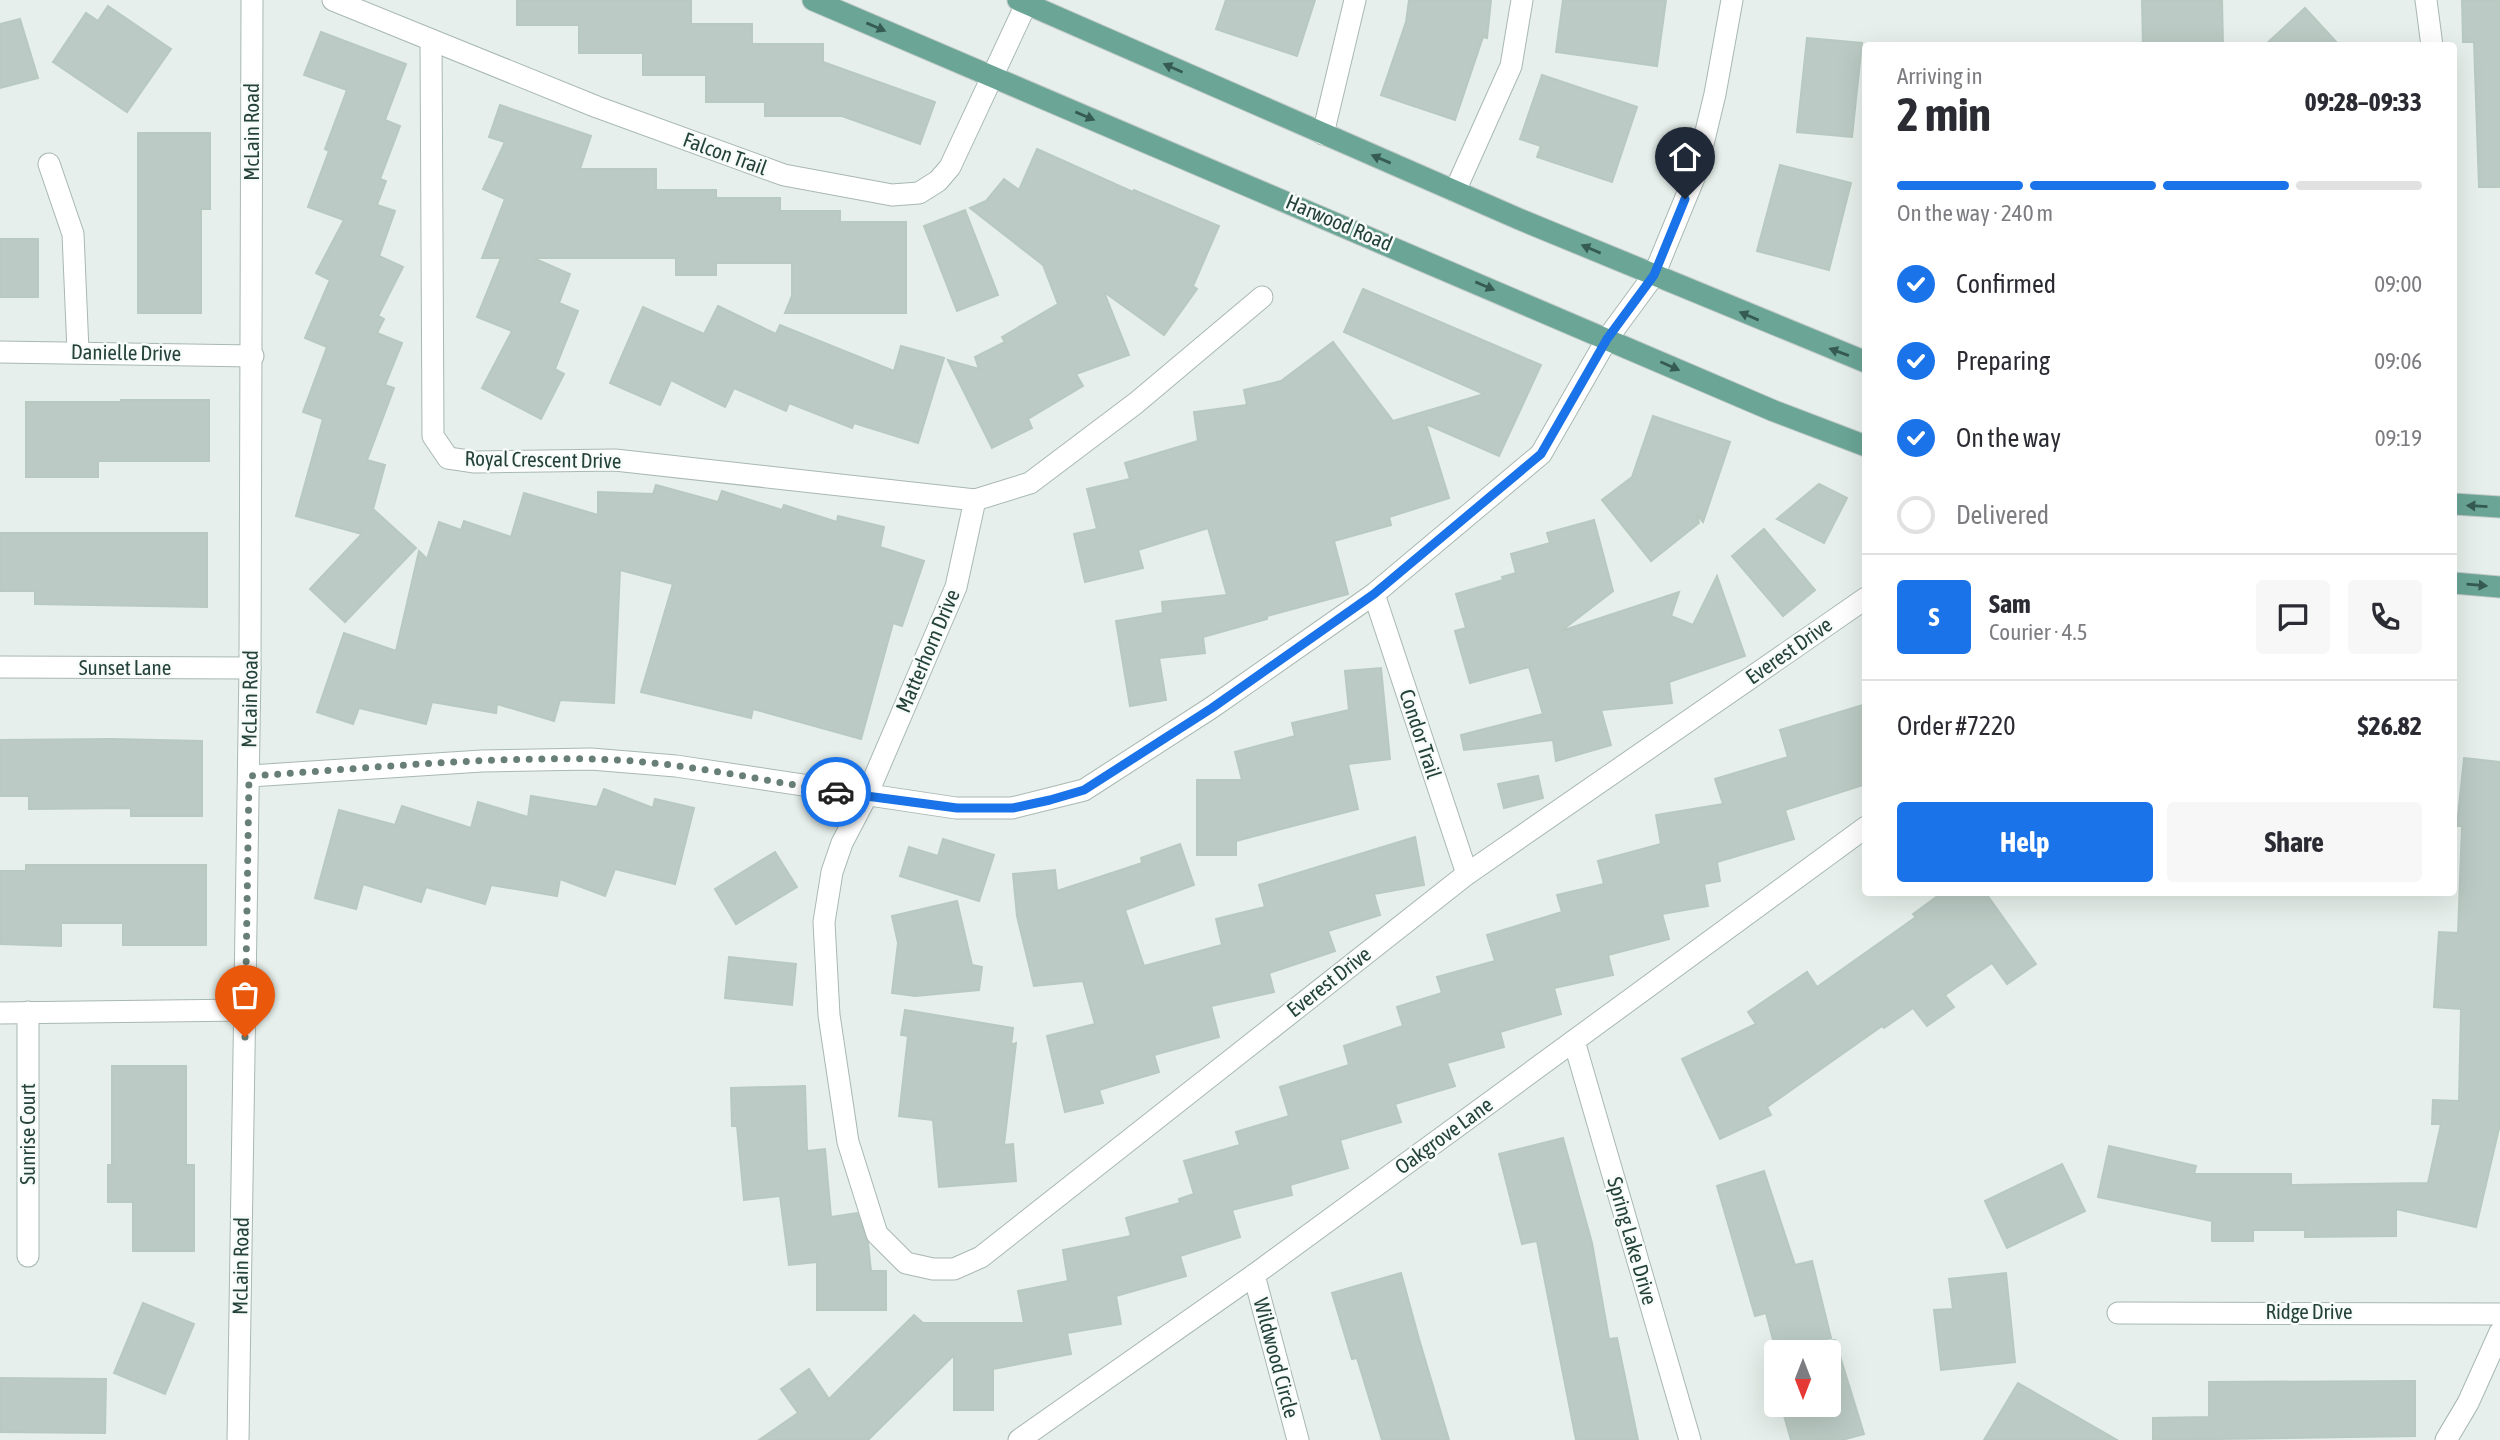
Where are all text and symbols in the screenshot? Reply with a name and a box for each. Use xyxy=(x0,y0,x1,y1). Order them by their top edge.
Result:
one-way arrow xyxy=(866,21,886,33)
one-way arrow xyxy=(1163,62,1183,74)
text: Arriving in xyxy=(1897,63,1983,89)
street label: McLain Road xyxy=(239,83,263,181)
text: 09:28–09:33 xyxy=(2305,87,2422,117)
text: 2 min xyxy=(1897,88,1991,141)
one-way arrow xyxy=(1075,110,1096,121)
street label: Falcon Trail xyxy=(680,127,771,179)
pin xyxy=(1655,127,1715,199)
icon: home xyxy=(1666,138,1704,176)
one-way arrow xyxy=(1371,153,1392,164)
street label: Harwood Road xyxy=(1283,189,1396,255)
text: On the way · 240 m xyxy=(1897,200,2053,226)
one-way arrow xyxy=(1580,243,1601,254)
icon: check xyxy=(1897,265,1935,303)
text: Confirmed xyxy=(1956,269,2056,299)
text: 09:00 xyxy=(2374,271,2422,297)
one-way arrow xyxy=(1475,280,1495,292)
one-way arrow xyxy=(1739,310,1759,322)
street label: Danielle Drive xyxy=(71,339,181,365)
icon: check xyxy=(1897,342,1935,380)
one-way arrow xyxy=(1828,346,1849,357)
text: Preparing xyxy=(1956,346,2050,376)
text: 09:06 xyxy=(2374,348,2422,374)
one-way arrow xyxy=(1660,360,1680,372)
icon: check xyxy=(1897,419,1935,457)
text: On the way xyxy=(1956,423,2061,453)
text: 09:19 xyxy=(2375,425,2422,451)
street label: Royal Crescent Drive xyxy=(465,446,622,472)
text: Delivered xyxy=(1956,500,2049,530)
one-way arrow xyxy=(2465,500,2487,511)
button: chat xyxy=(2256,580,2330,654)
button: phone xyxy=(2348,580,2422,654)
one-way arrow xyxy=(2466,580,2488,591)
street label: Matterhorn Drive xyxy=(890,585,964,716)
text: Sam xyxy=(1989,589,2031,619)
text: S xyxy=(1929,602,1939,632)
street label: Everest Drive xyxy=(1741,612,1836,689)
text: Courier · 4.5 xyxy=(1989,619,2088,645)
street label: McLain Road xyxy=(236,650,262,748)
street label: Sunset Lane xyxy=(79,655,171,679)
street label: Condor Trail xyxy=(1395,686,1447,782)
text: Order #7220 xyxy=(1897,711,2016,741)
text: $26.82 xyxy=(2358,711,2422,741)
courier xyxy=(801,757,871,827)
icon: car xyxy=(817,773,855,811)
button: Help xyxy=(1897,802,2153,882)
button: Share xyxy=(2167,802,2422,882)
street label: Everest Drive xyxy=(1282,941,1375,1021)
pin xyxy=(215,965,275,1037)
icon: bag xyxy=(226,976,264,1014)
street label: Sunrise Court xyxy=(15,1083,39,1185)
street label: Oakgrove Lane xyxy=(1390,1092,1497,1179)
street label: Spring Lake Drive xyxy=(1603,1174,1663,1307)
street label: McLain Road xyxy=(227,1217,253,1315)
street label: Wildwood Circle xyxy=(1249,1295,1305,1420)
street label: Ridge Drive xyxy=(2265,1299,2353,1323)
north arrow xyxy=(1764,1340,1841,1418)
map controls xyxy=(1764,1340,1841,1417)

